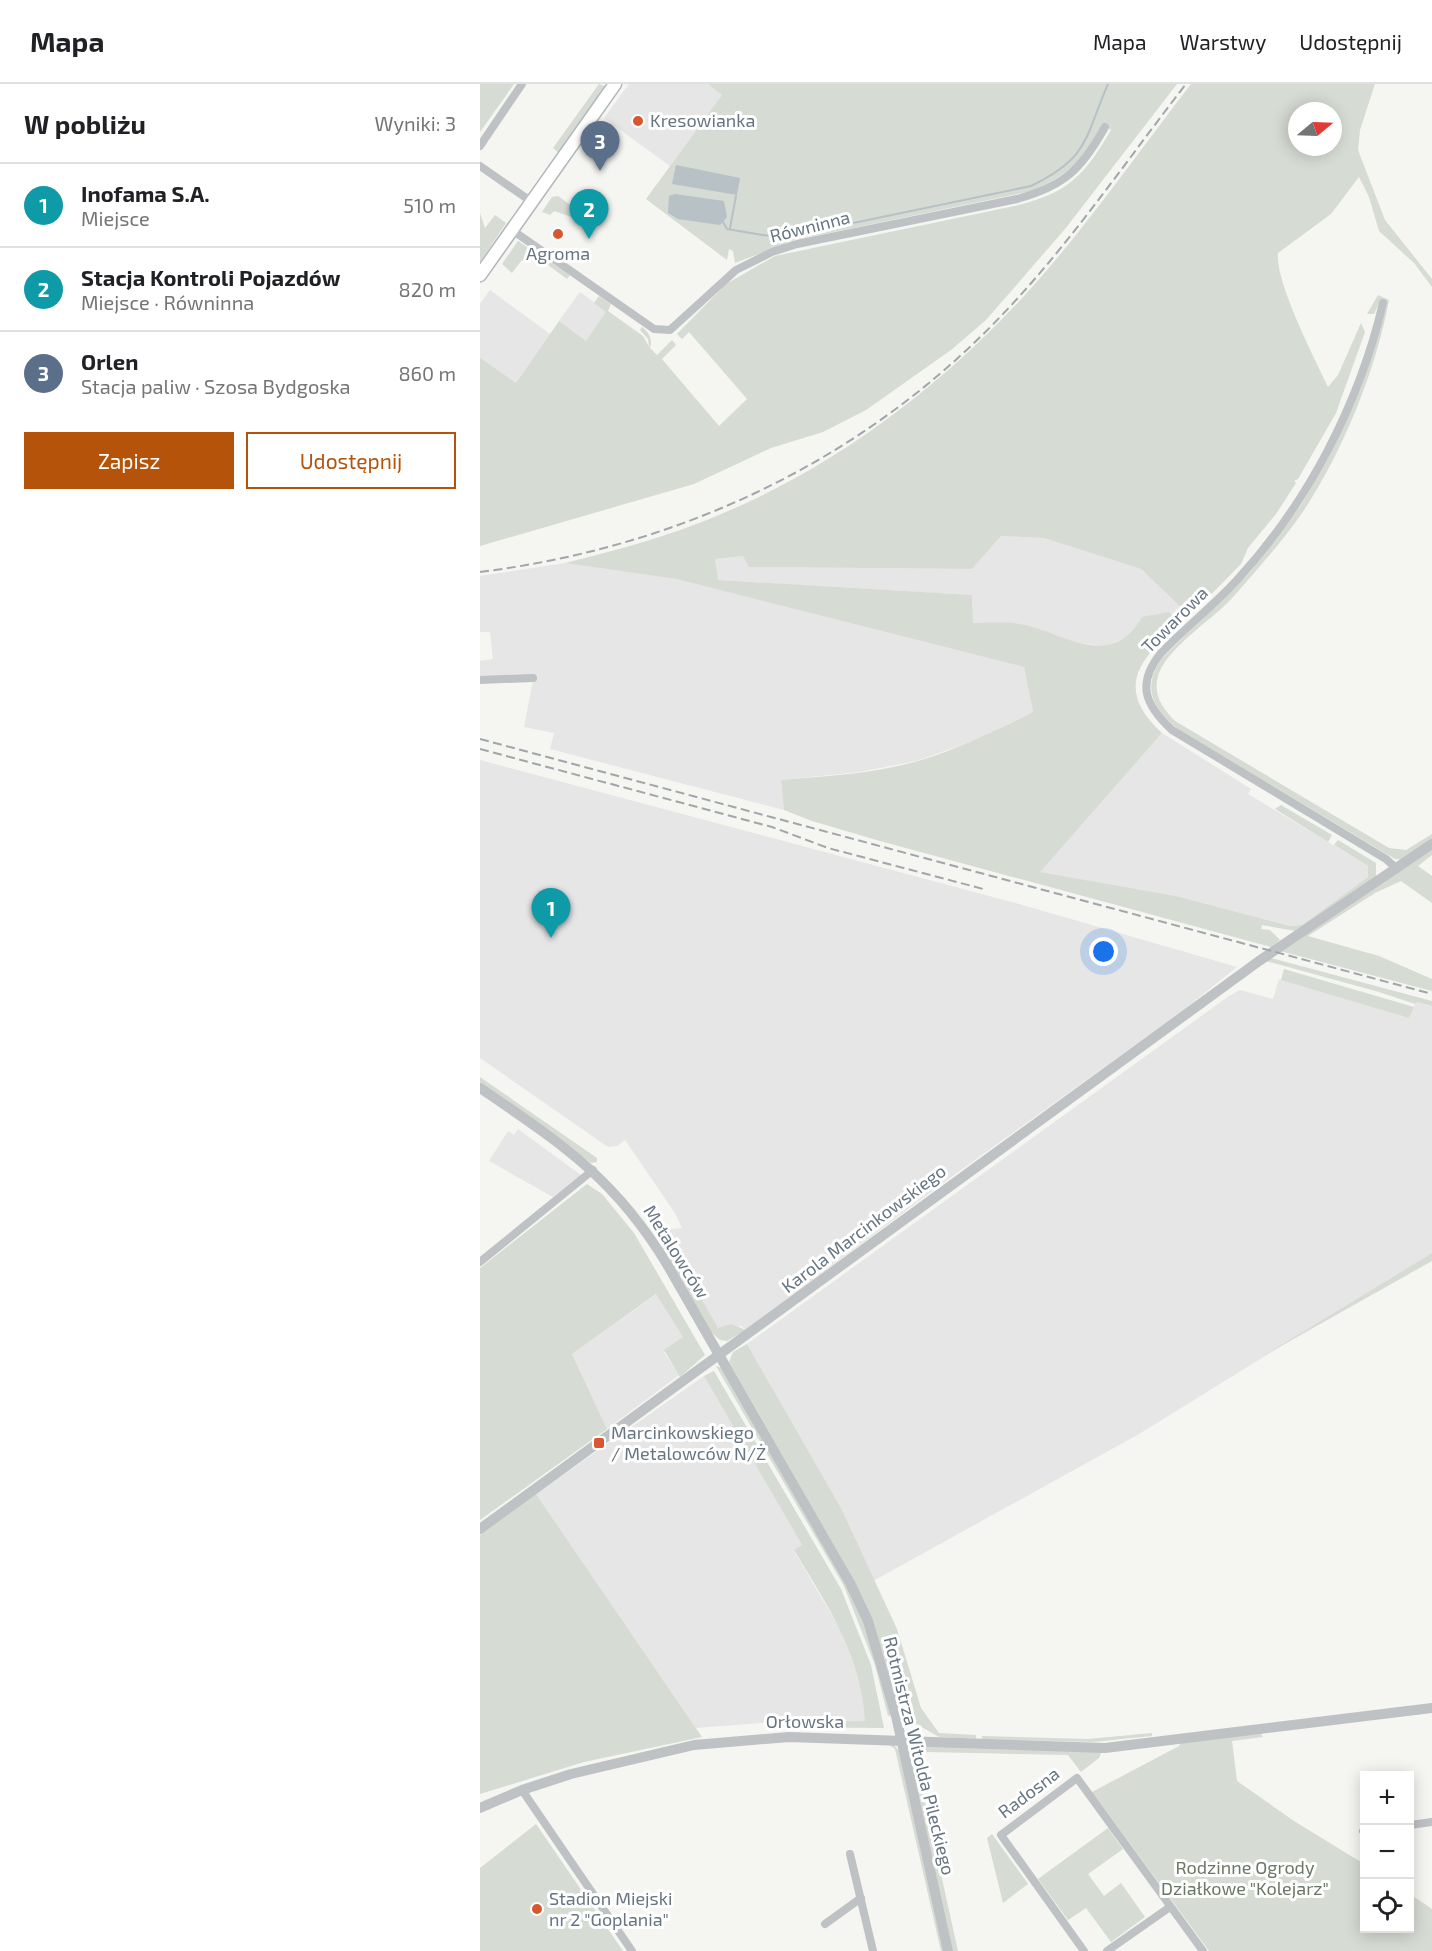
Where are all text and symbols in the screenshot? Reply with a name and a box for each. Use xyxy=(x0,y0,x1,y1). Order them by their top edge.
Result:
text: Mapa xyxy=(30,24,104,58)
text: Mapa xyxy=(1093,29,1147,54)
text: Warstwy xyxy=(1180,29,1266,54)
text: Udostępnij xyxy=(1299,29,1402,54)
north arrow xyxy=(1288,102,1342,156)
text: W pobliżu xyxy=(24,108,146,139)
place label: Kresowianka xyxy=(650,109,755,131)
text: Wyniki: 3 xyxy=(374,111,456,135)
marker: Kresowianka xyxy=(631,114,645,128)
pin: 3 xyxy=(580,122,620,171)
text: Inofama S.A. xyxy=(81,180,210,206)
pin: 2 xyxy=(570,190,608,239)
text: 1 xyxy=(39,193,48,217)
text: 510 m xyxy=(403,193,456,217)
street label: Równinna xyxy=(767,205,852,247)
text: Miejsce xyxy=(81,206,150,230)
marker: Agroma xyxy=(551,227,565,241)
place label: Agroma xyxy=(526,242,590,264)
text: Stacja Kontroli Pojazdów xyxy=(81,264,340,290)
text: 2 xyxy=(38,277,49,301)
text: 820 m xyxy=(399,277,456,301)
text: Miejsce · Równinna xyxy=(81,290,254,314)
text: Orlen xyxy=(81,348,138,374)
text: 3 xyxy=(38,361,49,385)
text: 860 m xyxy=(398,361,456,385)
text: Stacja paliw · Szosa Bydgoska xyxy=(81,374,351,398)
button: Zapisz xyxy=(24,432,234,489)
button: Udostępnij xyxy=(246,432,456,489)
street label: Towarowa xyxy=(1136,581,1212,657)
pin: 1 xyxy=(532,888,570,938)
your location xyxy=(1089,937,1118,966)
street label: Karola Marcinkowskiego xyxy=(777,1159,950,1297)
street label: Metalowców xyxy=(639,1201,714,1302)
place label: Marcinkowskiego / Metalowców N/Ż xyxy=(611,1421,766,1464)
marker: Marcinkowskiego / Metalowców N/Ż xyxy=(592,1436,606,1450)
street label: Rotmistrza Witolda Pileckiego xyxy=(880,1634,960,1877)
street label: Orłowska xyxy=(766,1710,844,1732)
street label: Radosna xyxy=(993,1762,1063,1822)
map controls xyxy=(1360,1771,1414,1933)
button: + xyxy=(1360,1771,1414,1825)
button: − xyxy=(1360,1825,1414,1879)
park label: Rodzinne Ogrody Działkowe "Kolejarz" xyxy=(1161,1856,1329,1899)
button: locate xyxy=(1360,1879,1414,1933)
place label: Stadion Miejski nr 2 "Goplania" xyxy=(549,1887,672,1930)
marker: Stadion Miejski nr 2 "Goplania" xyxy=(530,1902,544,1916)

